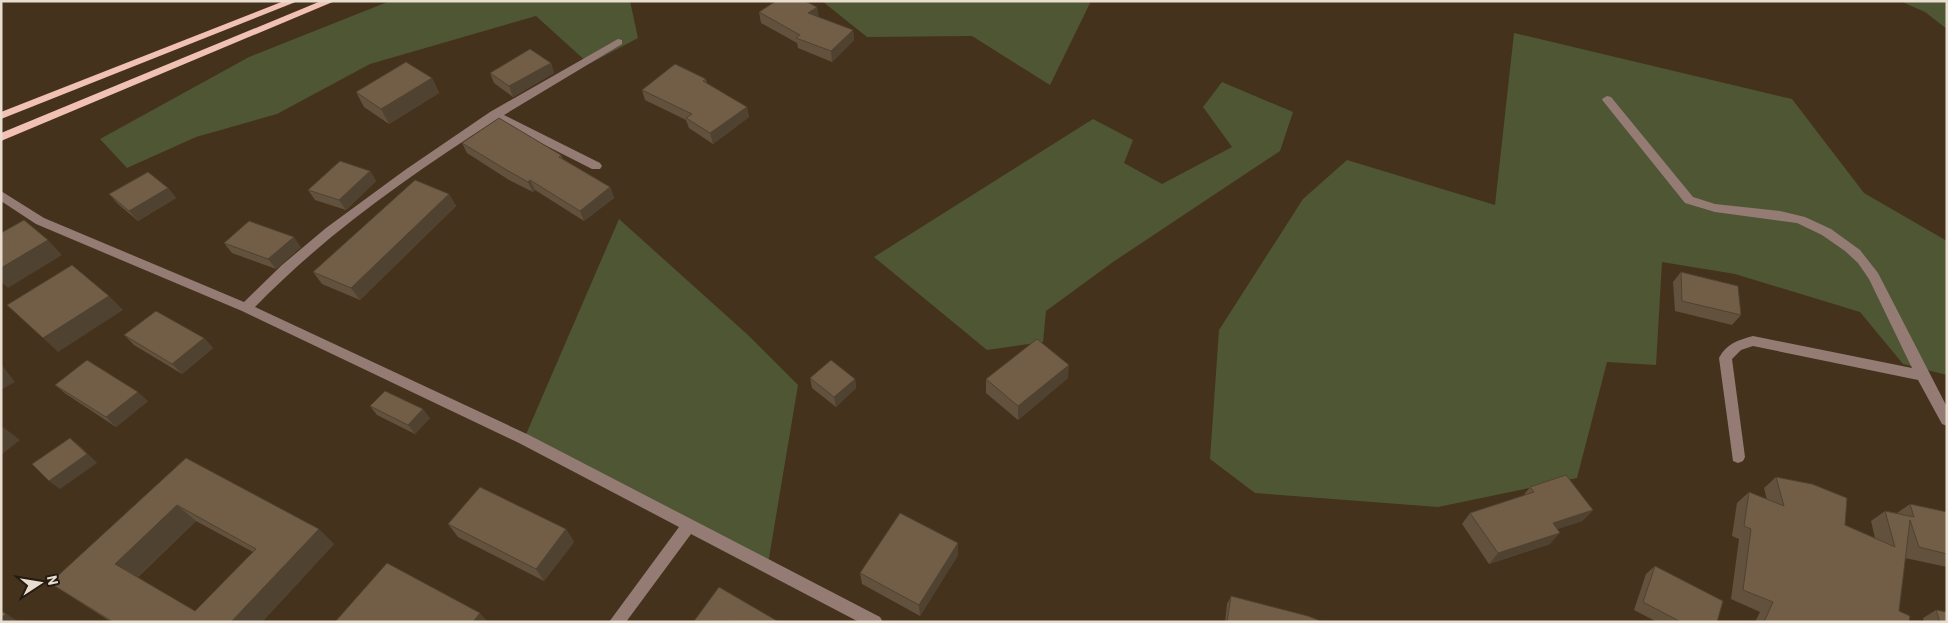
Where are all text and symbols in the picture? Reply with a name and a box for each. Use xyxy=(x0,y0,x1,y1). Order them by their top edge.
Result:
north arrow xyxy=(15,558,65,608)
text: N xyxy=(44,574,62,587)

